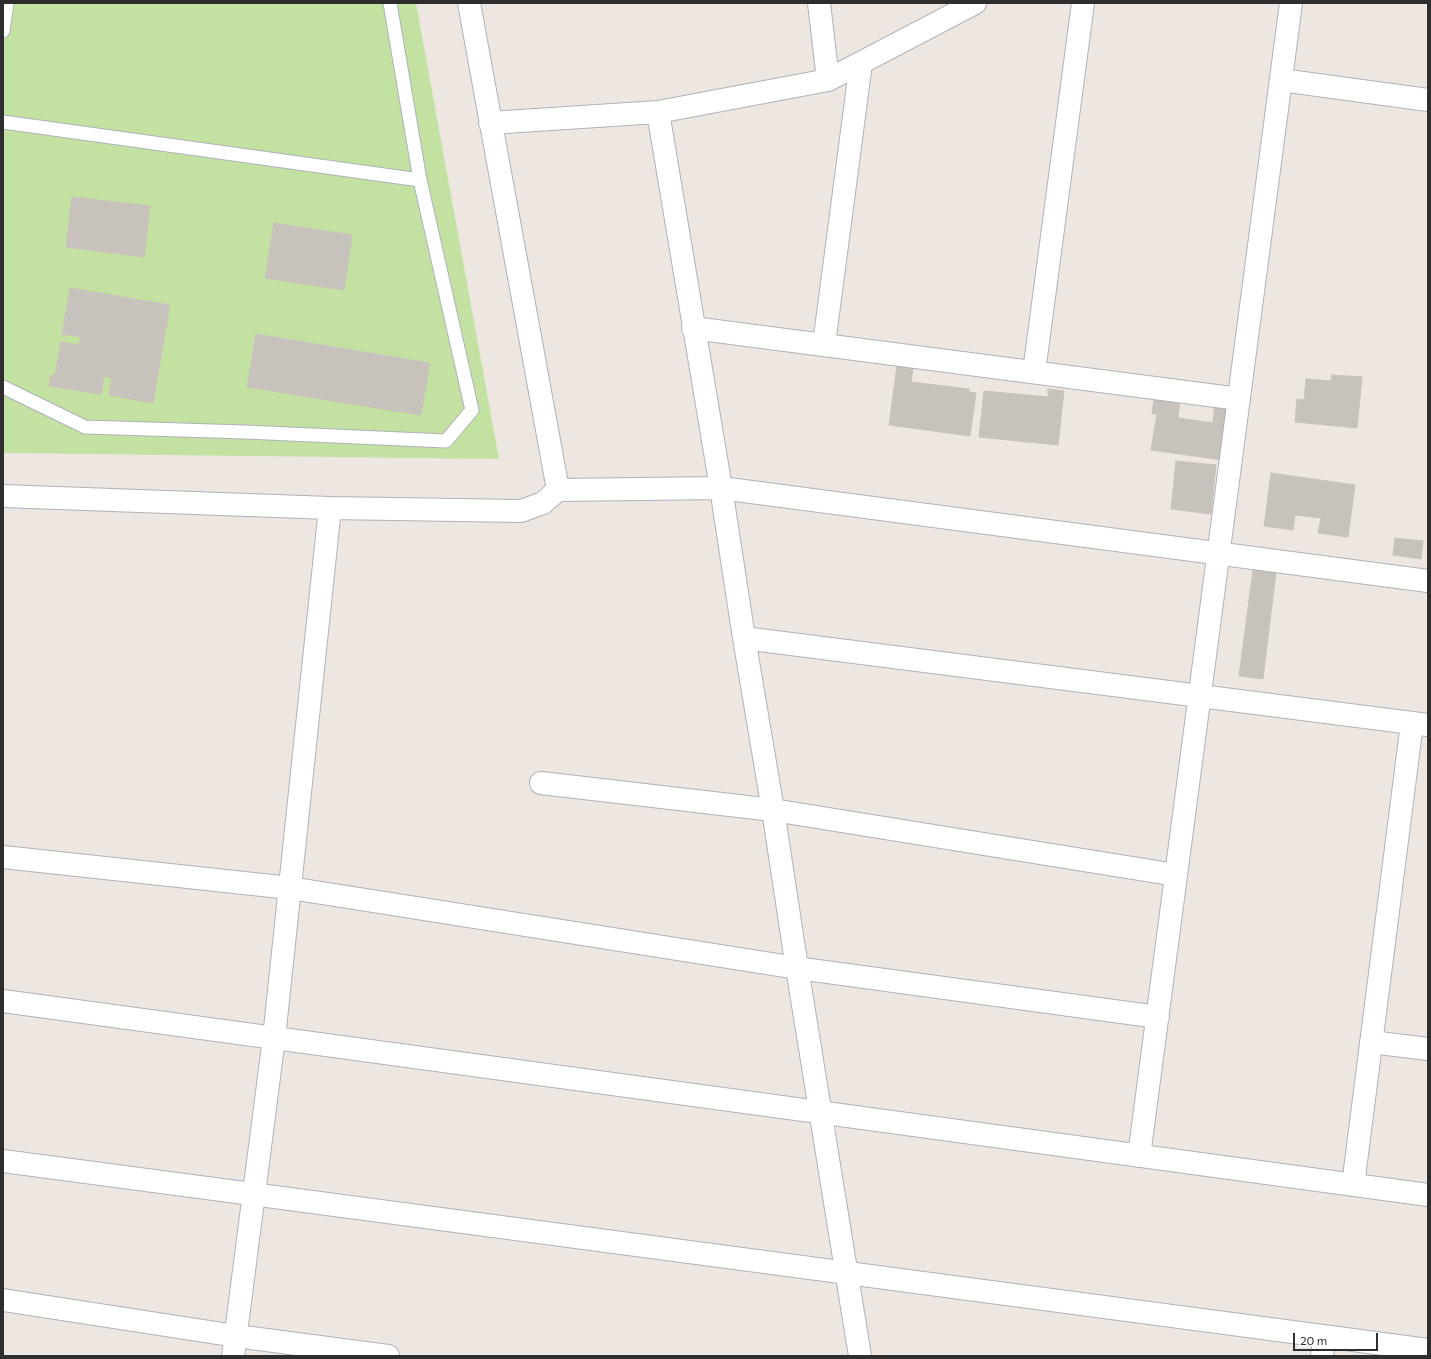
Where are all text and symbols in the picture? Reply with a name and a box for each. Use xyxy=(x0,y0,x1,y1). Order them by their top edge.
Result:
scale bar xyxy=(1295,1325,1380,1351)
text: 20 m xyxy=(1300,1333,1327,1347)

